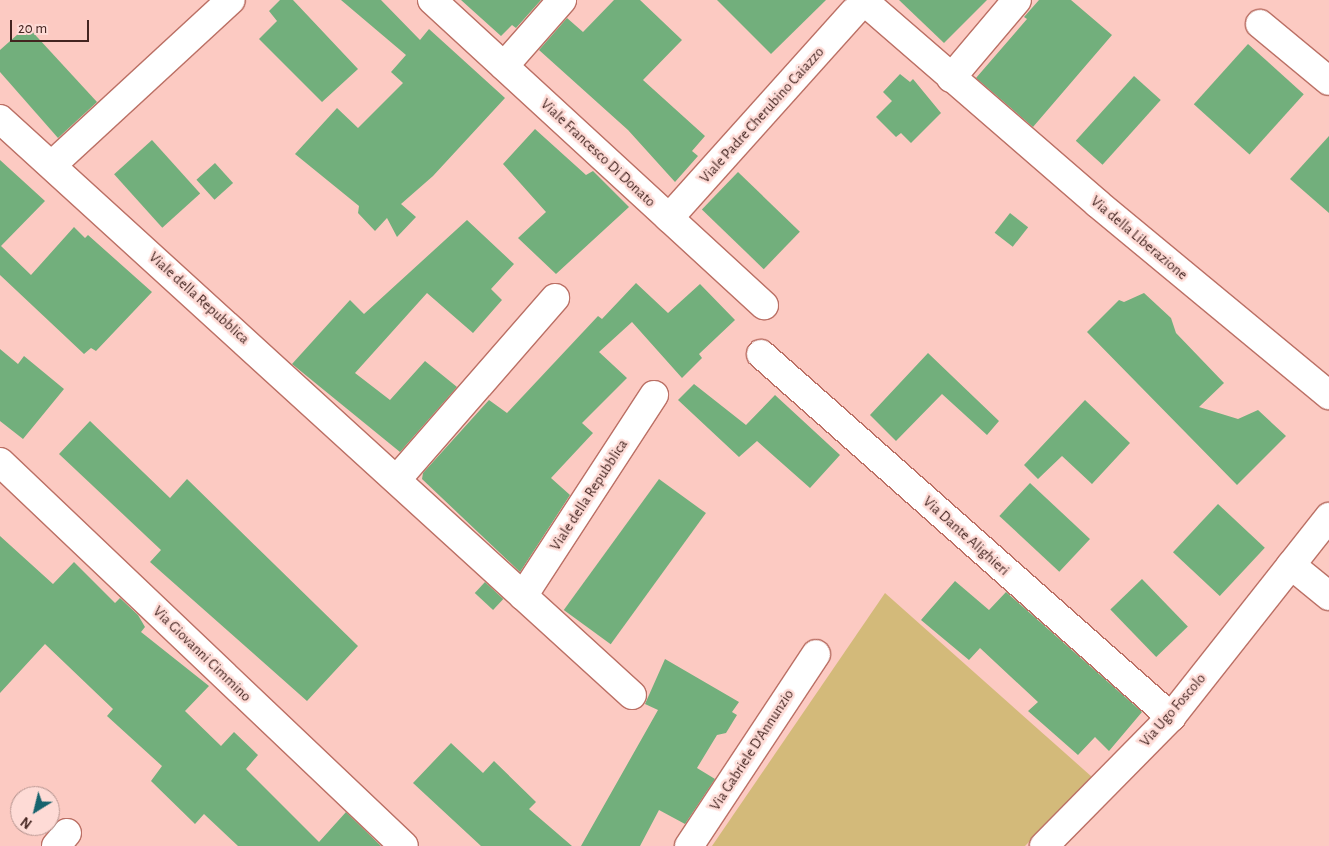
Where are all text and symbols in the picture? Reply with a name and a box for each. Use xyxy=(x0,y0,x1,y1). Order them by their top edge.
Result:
scale bar xyxy=(12,10,91,42)
text: 20 m xyxy=(18,21,47,36)
street label: Viale Padre Cherubino Caiazzo xyxy=(696,43,828,187)
street label: Viale Francesco Di Donato xyxy=(537,95,659,211)
street label: Via della Liberazione xyxy=(1087,192,1191,284)
street label: Viale della Repubblica xyxy=(145,248,253,348)
street label: Viale della Repubblica xyxy=(546,436,632,554)
street label: Via Dante Alighieri xyxy=(919,493,1013,579)
street label: Via Giovanni Cimmino xyxy=(149,603,255,705)
street label: Via Ugo Foscolo xyxy=(1136,670,1210,750)
street label: Via Gabriele D'Annunzio xyxy=(706,686,798,814)
north arrow xyxy=(10,786,60,836)
text: N xyxy=(19,814,35,831)

